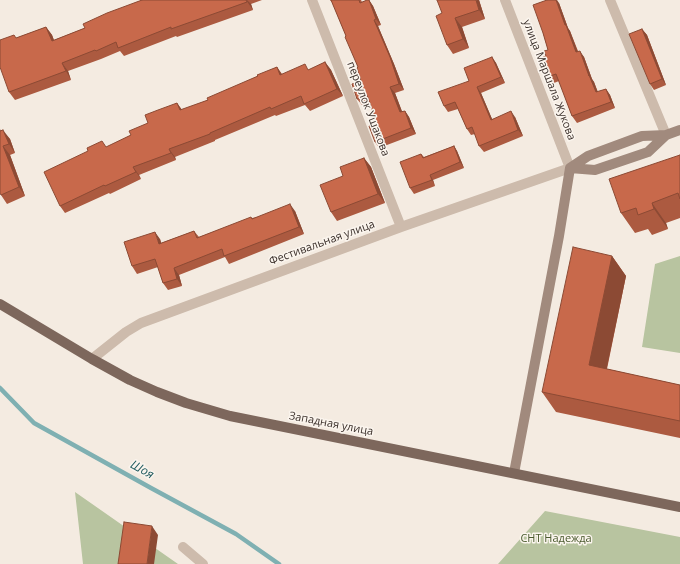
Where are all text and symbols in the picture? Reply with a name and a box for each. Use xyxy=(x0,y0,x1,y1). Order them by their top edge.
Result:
street label: улица Маршала Жукова xyxy=(520,18,578,142)
street label: переулок Ушакова xyxy=(344,60,392,158)
street label: Фестивальная улица xyxy=(267,218,377,268)
street label: Западная улица xyxy=(288,409,374,439)
water label: Шоя xyxy=(128,458,156,482)
park label: СНТ Надежда xyxy=(520,532,592,546)

